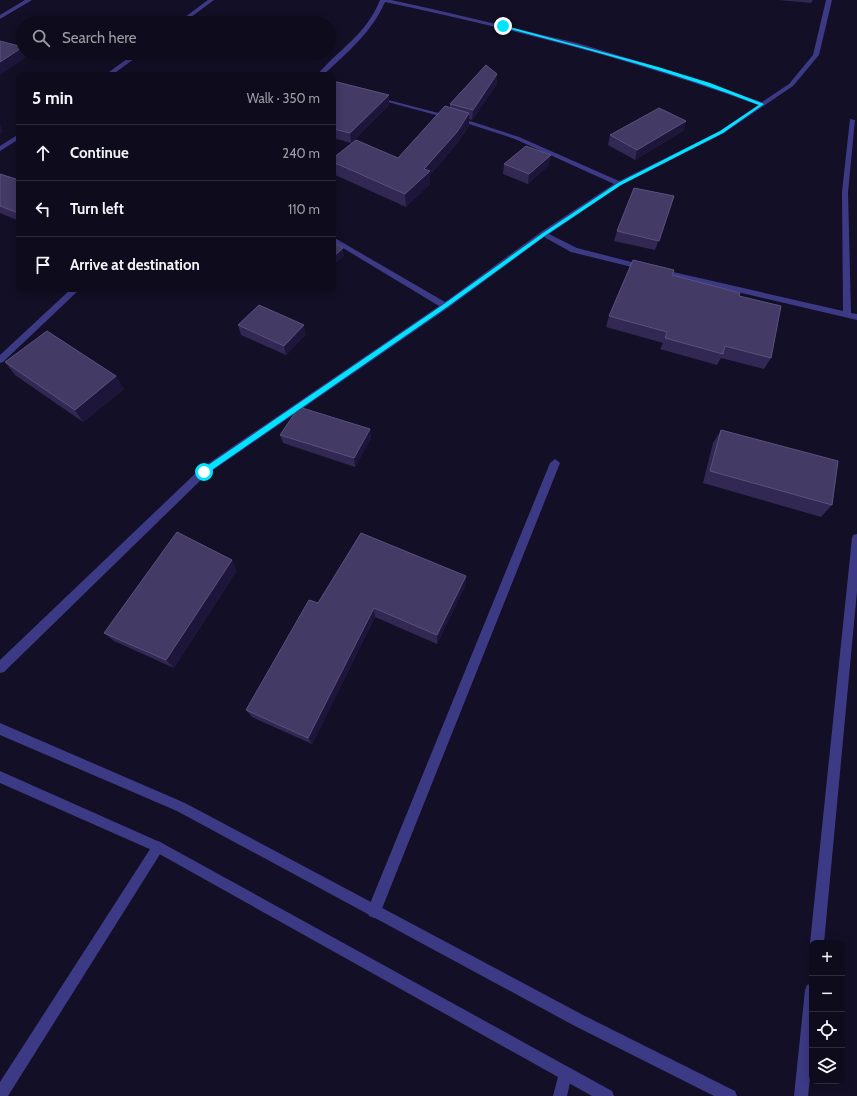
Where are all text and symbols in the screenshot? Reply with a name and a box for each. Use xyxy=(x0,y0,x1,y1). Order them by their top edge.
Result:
search box xyxy=(16,16,336,60)
route end xyxy=(494,17,512,35)
icon: search xyxy=(30,27,52,49)
text: Search here xyxy=(62,29,137,47)
text: 5 min xyxy=(32,88,73,108)
text: Walk · 350 m xyxy=(247,90,320,106)
icon: ahead xyxy=(32,142,54,164)
text: Continue xyxy=(70,144,129,162)
text: 240 m xyxy=(282,145,320,161)
icon: left xyxy=(32,198,54,220)
text: Turn left xyxy=(70,200,124,218)
text: 110 m xyxy=(288,201,320,217)
icon: arrive xyxy=(32,254,54,276)
text: Arrive at destination xyxy=(70,256,200,274)
route start xyxy=(195,463,213,481)
map controls xyxy=(809,940,845,1084)
button: + xyxy=(809,940,845,976)
button: − xyxy=(809,976,845,1012)
button: locate xyxy=(809,1012,845,1048)
button: layers xyxy=(809,1048,845,1084)

